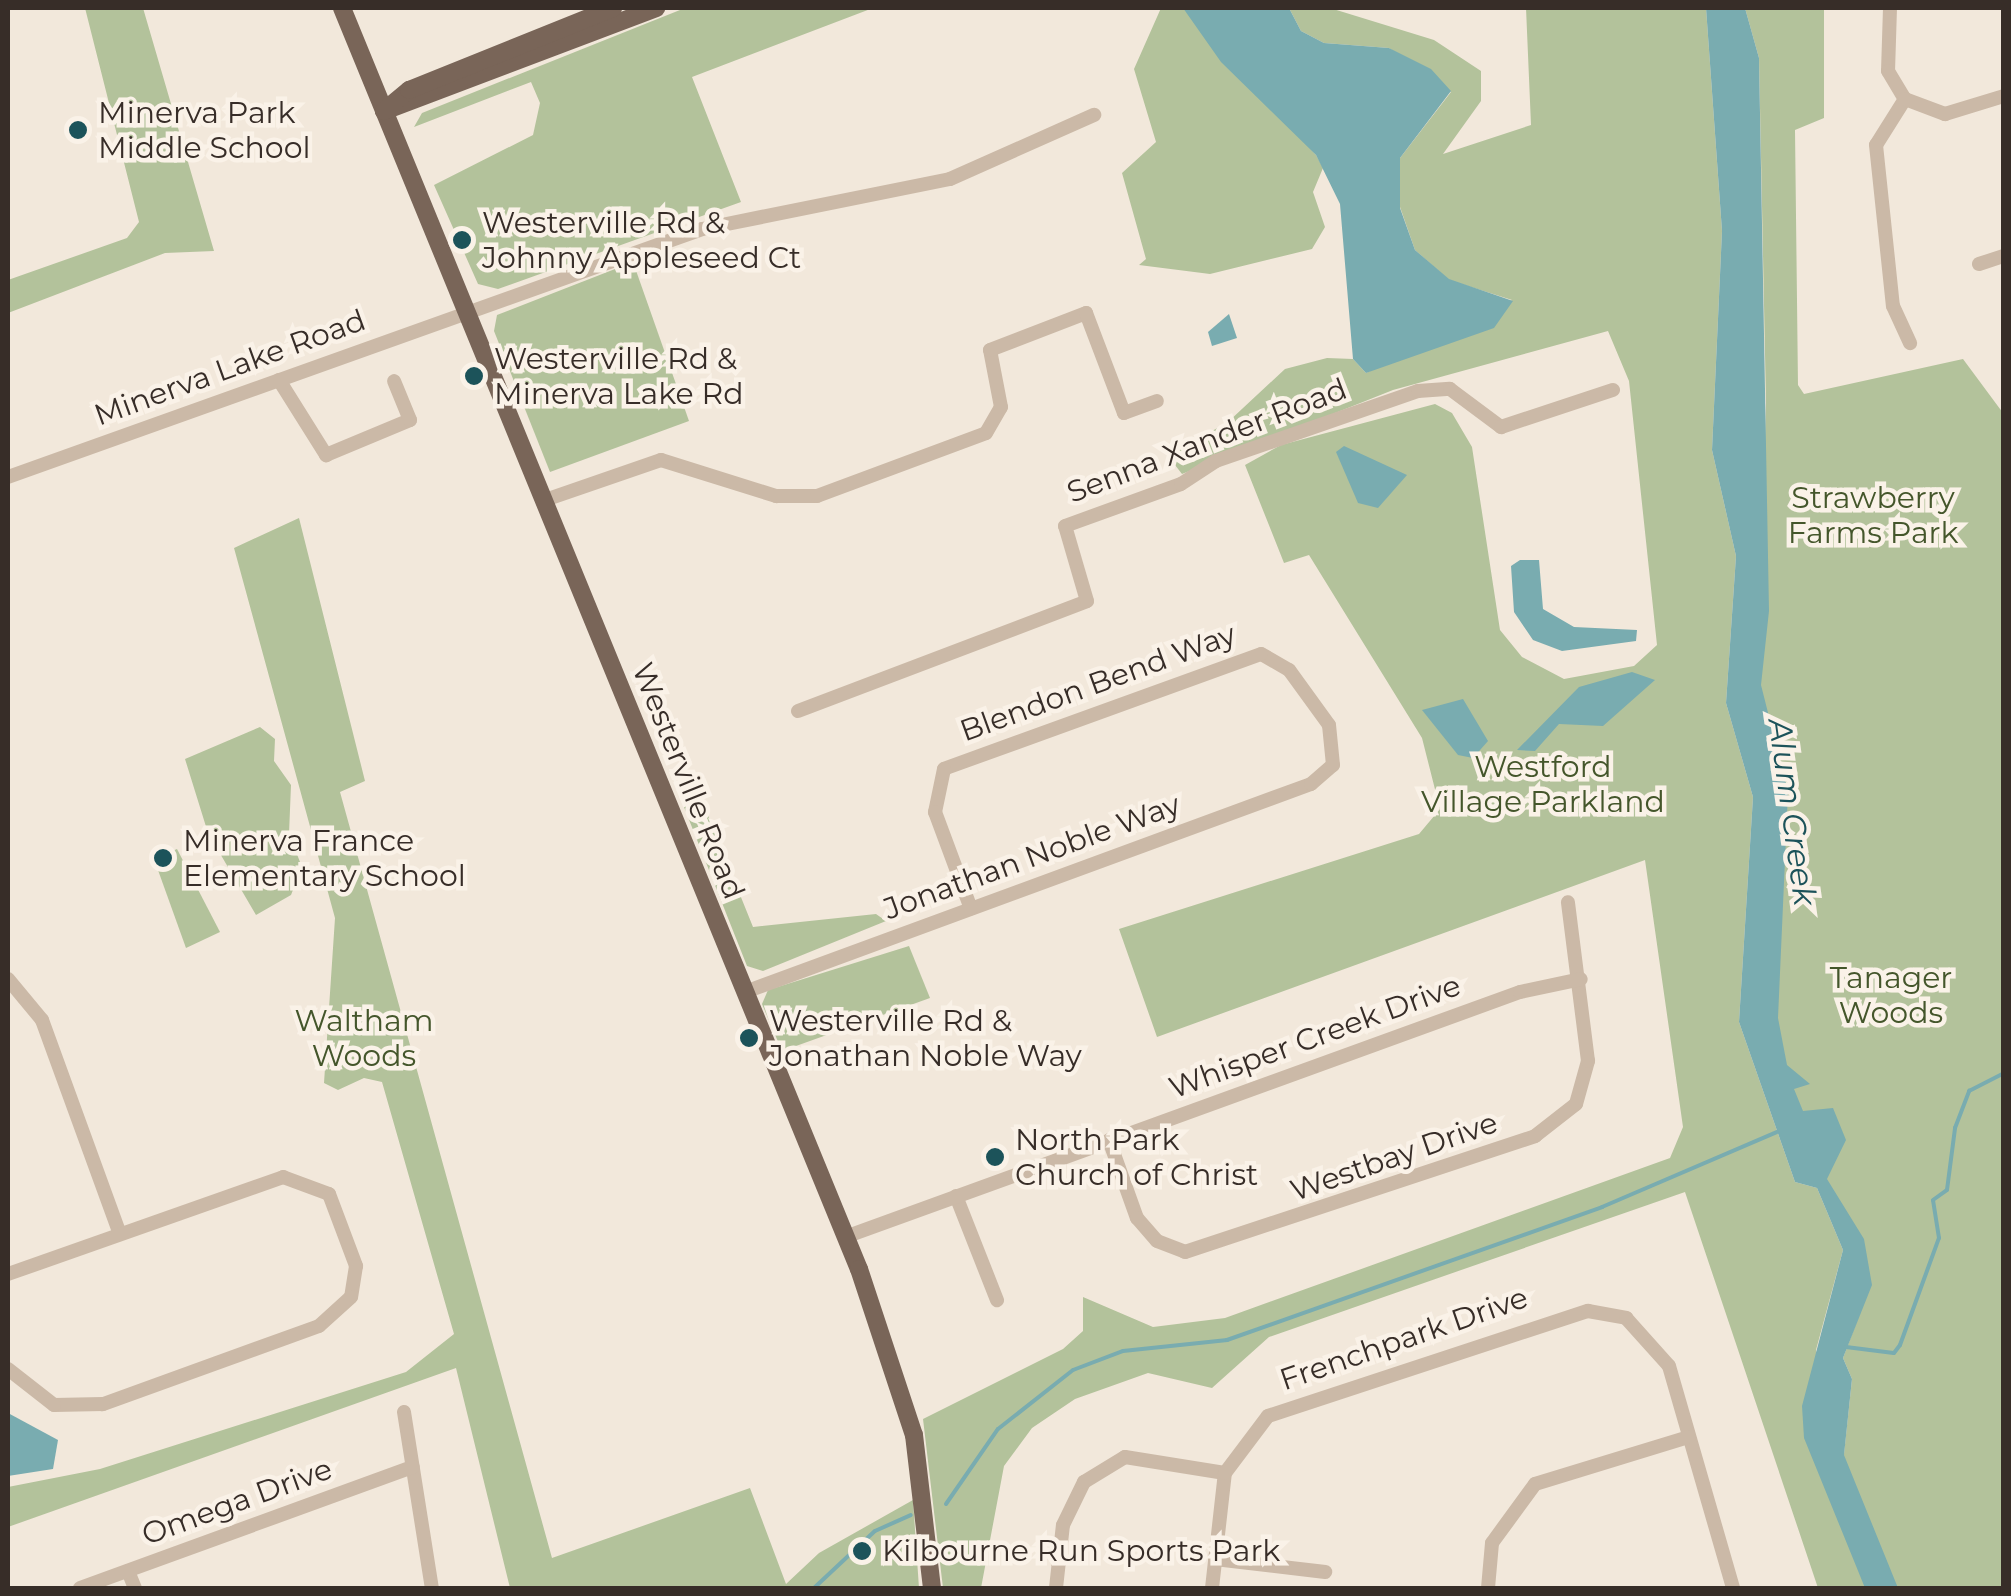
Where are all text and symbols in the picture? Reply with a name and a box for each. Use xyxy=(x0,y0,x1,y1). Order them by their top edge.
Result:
place label: Minerva Park Middle School xyxy=(98,95,311,166)
marker: Minerva Park Middle School xyxy=(67,119,89,141)
place label: Westerville Rd & Johnny Appleseed Ct xyxy=(482,205,801,276)
marker: Westerville Rd & Johnny Appleseed Ct xyxy=(451,229,473,251)
street label: Minerva Lake Road xyxy=(90,302,370,434)
place label: Westerville Rd & Minerva Lake Rd xyxy=(494,341,744,412)
marker: Westerville Rd & Minerva Lake Rd xyxy=(463,365,485,387)
street label: Senna Xander Road xyxy=(1062,371,1352,511)
park label: Strawberry Farms Park xyxy=(1788,480,1958,550)
street label: Blendon Bend Way xyxy=(955,616,1241,750)
street label: Westerville Road xyxy=(624,658,752,904)
water label: Alum Creek xyxy=(1760,716,1824,908)
park label: Westford Village Parkland xyxy=(1421,749,1665,820)
street label: Jonathan Noble Way xyxy=(879,787,1185,927)
place label: Minerva France Elementary School xyxy=(183,823,466,894)
marker: Minerva France Elementary School xyxy=(152,847,174,869)
park label: Tanager Woods xyxy=(1830,960,1952,1030)
street label: Whisper Creek Drive xyxy=(1164,967,1466,1107)
park label: Waltham Woods xyxy=(294,1003,434,1074)
place label: Westerville Rd & Jonathan Noble Way xyxy=(769,1003,1082,1074)
marker: Westerville Rd & Jonathan Noble Way xyxy=(738,1027,760,1049)
street label: Westbay Drive xyxy=(1286,1105,1502,1209)
place label: North Park Church of Christ xyxy=(1015,1122,1258,1192)
marker: North Park Church of Christ xyxy=(984,1146,1006,1168)
street label: Frenchpark Drive xyxy=(1275,1280,1533,1398)
street label: Omega Drive xyxy=(137,1451,337,1553)
place label: Kilbourne Run Sports Park xyxy=(882,1533,1280,1569)
marker: Kilbourne Run Sports Park xyxy=(851,1540,873,1562)

